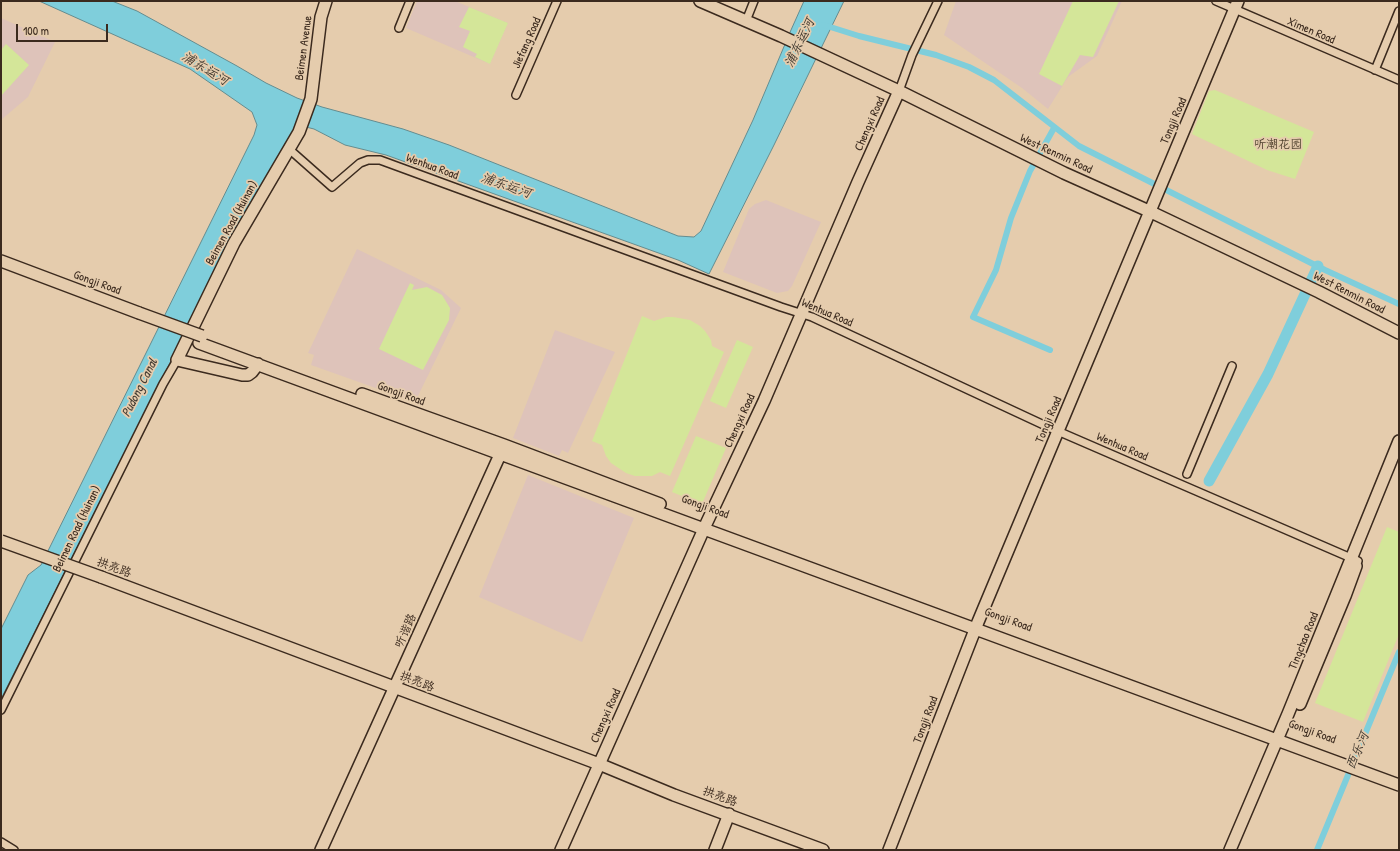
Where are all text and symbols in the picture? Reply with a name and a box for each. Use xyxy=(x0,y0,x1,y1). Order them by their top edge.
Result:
street label: Ximen Road xyxy=(1285,14,1337,48)
street label: Beimen Avenue xyxy=(292,15,316,81)
street label: Jiefang Road xyxy=(509,15,545,71)
scale bar xyxy=(18,16,110,42)
water label: 浦东运河 xyxy=(782,16,818,70)
text: 100 m xyxy=(23,22,49,39)
water label: 浦东运河 xyxy=(179,49,231,89)
street label: Chengxi Road xyxy=(852,95,888,153)
street label: Tongji Road xyxy=(1158,96,1190,146)
street label: West Renmin Road xyxy=(1018,131,1094,177)
park label: 听潮花园 xyxy=(1254,138,1302,152)
street label: Wenhua Road xyxy=(404,151,460,183)
water label: 浦东运河 xyxy=(479,170,533,202)
street label: Beimen Road (Huinan) xyxy=(203,178,261,268)
street label: Gongji Road xyxy=(71,268,123,298)
street label: West Renmin Road xyxy=(1311,269,1387,317)
street label: Wenhua Road xyxy=(799,296,855,330)
water label: Pudong Canal xyxy=(119,356,161,420)
street label: Gongji Road xyxy=(375,379,427,409)
street label: Chengxi Road xyxy=(721,392,759,450)
street label: Tongji Road xyxy=(1033,395,1065,445)
street label: Wenhua Road xyxy=(1094,430,1150,464)
street label: Beimen Road (Huinan) xyxy=(50,484,104,574)
street label: Gongji Road xyxy=(679,492,731,522)
street label: 拱亮路 xyxy=(95,555,133,581)
street label: Gongji Road xyxy=(982,605,1034,635)
street label: Tingchao Road xyxy=(1286,610,1322,672)
street label: 听谐路 xyxy=(392,612,420,650)
street label: 拱亮路 xyxy=(398,669,436,695)
street label: Chengxi Road xyxy=(588,687,624,745)
street label: Tongji Road xyxy=(910,694,942,746)
street label: Gongji Road xyxy=(1286,717,1338,747)
water label: 西乐河 xyxy=(1343,730,1373,772)
street label: 拱亮路 xyxy=(701,784,739,810)

